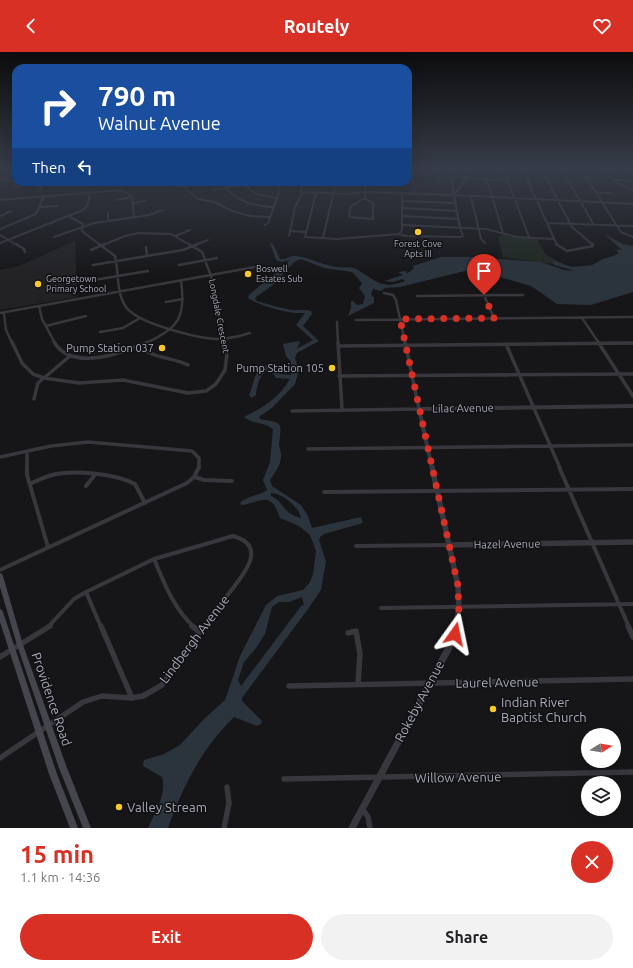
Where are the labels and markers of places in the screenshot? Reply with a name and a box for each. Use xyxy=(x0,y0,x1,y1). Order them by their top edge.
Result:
marker: Forest Cove Apts III xyxy=(413,227,423,237)
place label: Forest Cove Apts III xyxy=(394,239,442,259)
pin xyxy=(467,254,501,295)
place label: Boswell Estates Sub xyxy=(256,264,303,284)
marker: Boswell Estates Sub xyxy=(243,269,253,279)
place label: Georgetown Primary School xyxy=(46,274,107,294)
marker: Georgetown Primary School xyxy=(33,279,43,289)
place label: Pump Station 037 xyxy=(66,342,154,354)
marker: Pump Station 037 xyxy=(157,343,167,353)
place label: Pump Station 105 xyxy=(236,362,324,374)
marker: Pump Station 105 xyxy=(327,363,337,373)
place label: Indian River Baptist Church xyxy=(501,695,587,724)
marker: Indian River Baptist Church xyxy=(488,704,498,714)
place label: Valley Stream xyxy=(127,800,207,814)
marker: Valley Stream xyxy=(114,802,124,812)

